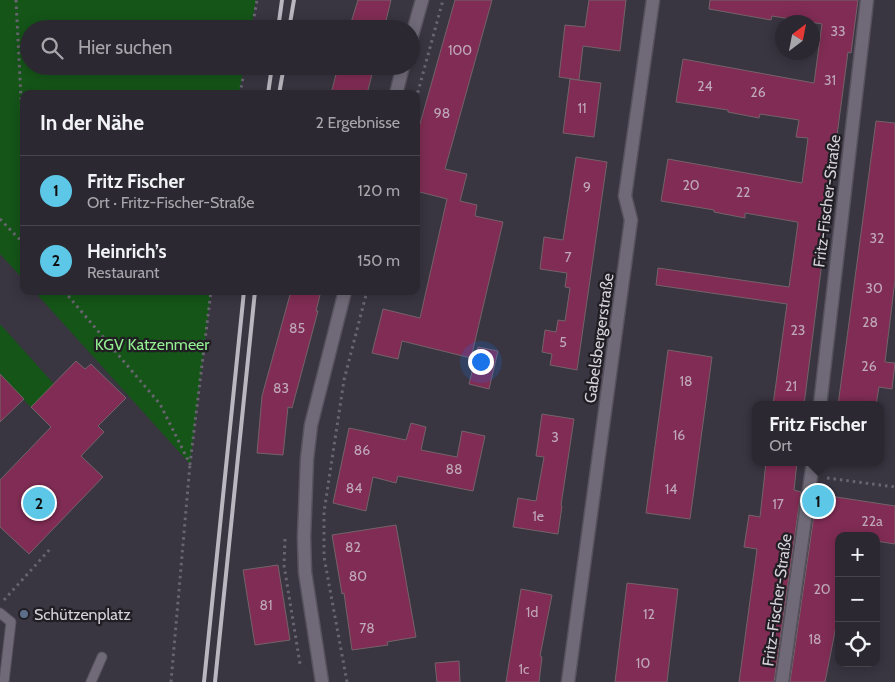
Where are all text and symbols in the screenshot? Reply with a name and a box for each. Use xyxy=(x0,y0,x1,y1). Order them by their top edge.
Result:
north arrow xyxy=(775,15,820,60)
search box xyxy=(20,20,420,75)
house number: 33 xyxy=(830,22,846,40)
icon: search xyxy=(38,34,66,62)
text: Hier suchen xyxy=(78,36,172,59)
house number: 100 xyxy=(448,41,472,59)
house number: 31 xyxy=(824,71,836,89)
house number: 24 xyxy=(697,77,713,95)
house number: 26 xyxy=(750,83,766,101)
house number: 11 xyxy=(577,99,587,117)
house number: 98 xyxy=(434,104,450,122)
text: In der Nähe xyxy=(40,110,144,135)
text: 2 Ergebnisse xyxy=(316,113,400,132)
street label: Fritz-Fischer-Straße xyxy=(809,133,845,269)
text: Fritz Fischer xyxy=(87,170,185,193)
house number: 20 xyxy=(682,176,700,194)
house number: 9 xyxy=(583,178,591,196)
text: 1 xyxy=(53,181,59,200)
text: 120 m xyxy=(358,181,400,200)
house number: 22 xyxy=(736,183,750,201)
text: Ort · Fritz-Fischer-Straße xyxy=(87,193,254,212)
house number: 32 xyxy=(870,229,884,247)
text: Heinrich’s xyxy=(87,240,167,263)
house number: 7 xyxy=(564,248,572,266)
text: 2 xyxy=(52,251,60,270)
text: 150 m xyxy=(357,251,400,270)
text: Restaurant xyxy=(87,263,159,282)
street label: Gabelsbergerstraße xyxy=(580,272,618,404)
house number: 30 xyxy=(865,279,883,297)
house number: 28 xyxy=(862,313,878,331)
house number: 85 xyxy=(289,319,305,337)
house number: 23 xyxy=(791,321,805,339)
house number: 5 xyxy=(559,333,567,351)
park label: KGV Katzenmeer xyxy=(95,335,210,354)
your location xyxy=(468,349,494,375)
house number: 26 xyxy=(861,357,877,375)
house number: 18 xyxy=(679,372,693,390)
house number: 21 xyxy=(785,377,797,395)
house number: 83 xyxy=(273,379,289,397)
popup xyxy=(752,401,884,466)
text: Fritz Fischer xyxy=(769,413,867,436)
house number: 16 xyxy=(673,426,685,444)
house number: 3 xyxy=(551,428,559,446)
text: Ort xyxy=(769,436,792,455)
house number: 86 xyxy=(354,441,370,459)
house number: 88 xyxy=(446,460,462,478)
house number: 84 xyxy=(346,479,362,497)
house number: 14 xyxy=(665,480,677,498)
pin: 1 xyxy=(802,482,834,520)
pin: 2 xyxy=(23,484,55,522)
house number: 17 xyxy=(772,495,784,513)
house number: 1e xyxy=(532,507,544,525)
house number: 22a xyxy=(861,512,883,530)
street label: Fritz-Fischer-Straße xyxy=(758,532,796,668)
map controls xyxy=(835,532,880,667)
button: + xyxy=(835,532,880,577)
house number: 82 xyxy=(345,538,361,556)
house number: 80 xyxy=(349,567,367,585)
button: − xyxy=(835,577,880,622)
house number: 20 xyxy=(813,580,831,598)
house number: 81 xyxy=(259,596,273,614)
house number: 1d xyxy=(526,603,538,621)
place label: Schützenplatz xyxy=(34,605,131,624)
house number: 12 xyxy=(643,605,655,623)
marker: Schützenplatz xyxy=(18,608,30,620)
house number: 78 xyxy=(359,619,375,637)
button: locate xyxy=(835,622,880,667)
house number: 18 xyxy=(808,630,822,648)
house number: 10 xyxy=(636,654,650,672)
house number: 1c xyxy=(519,660,529,678)

